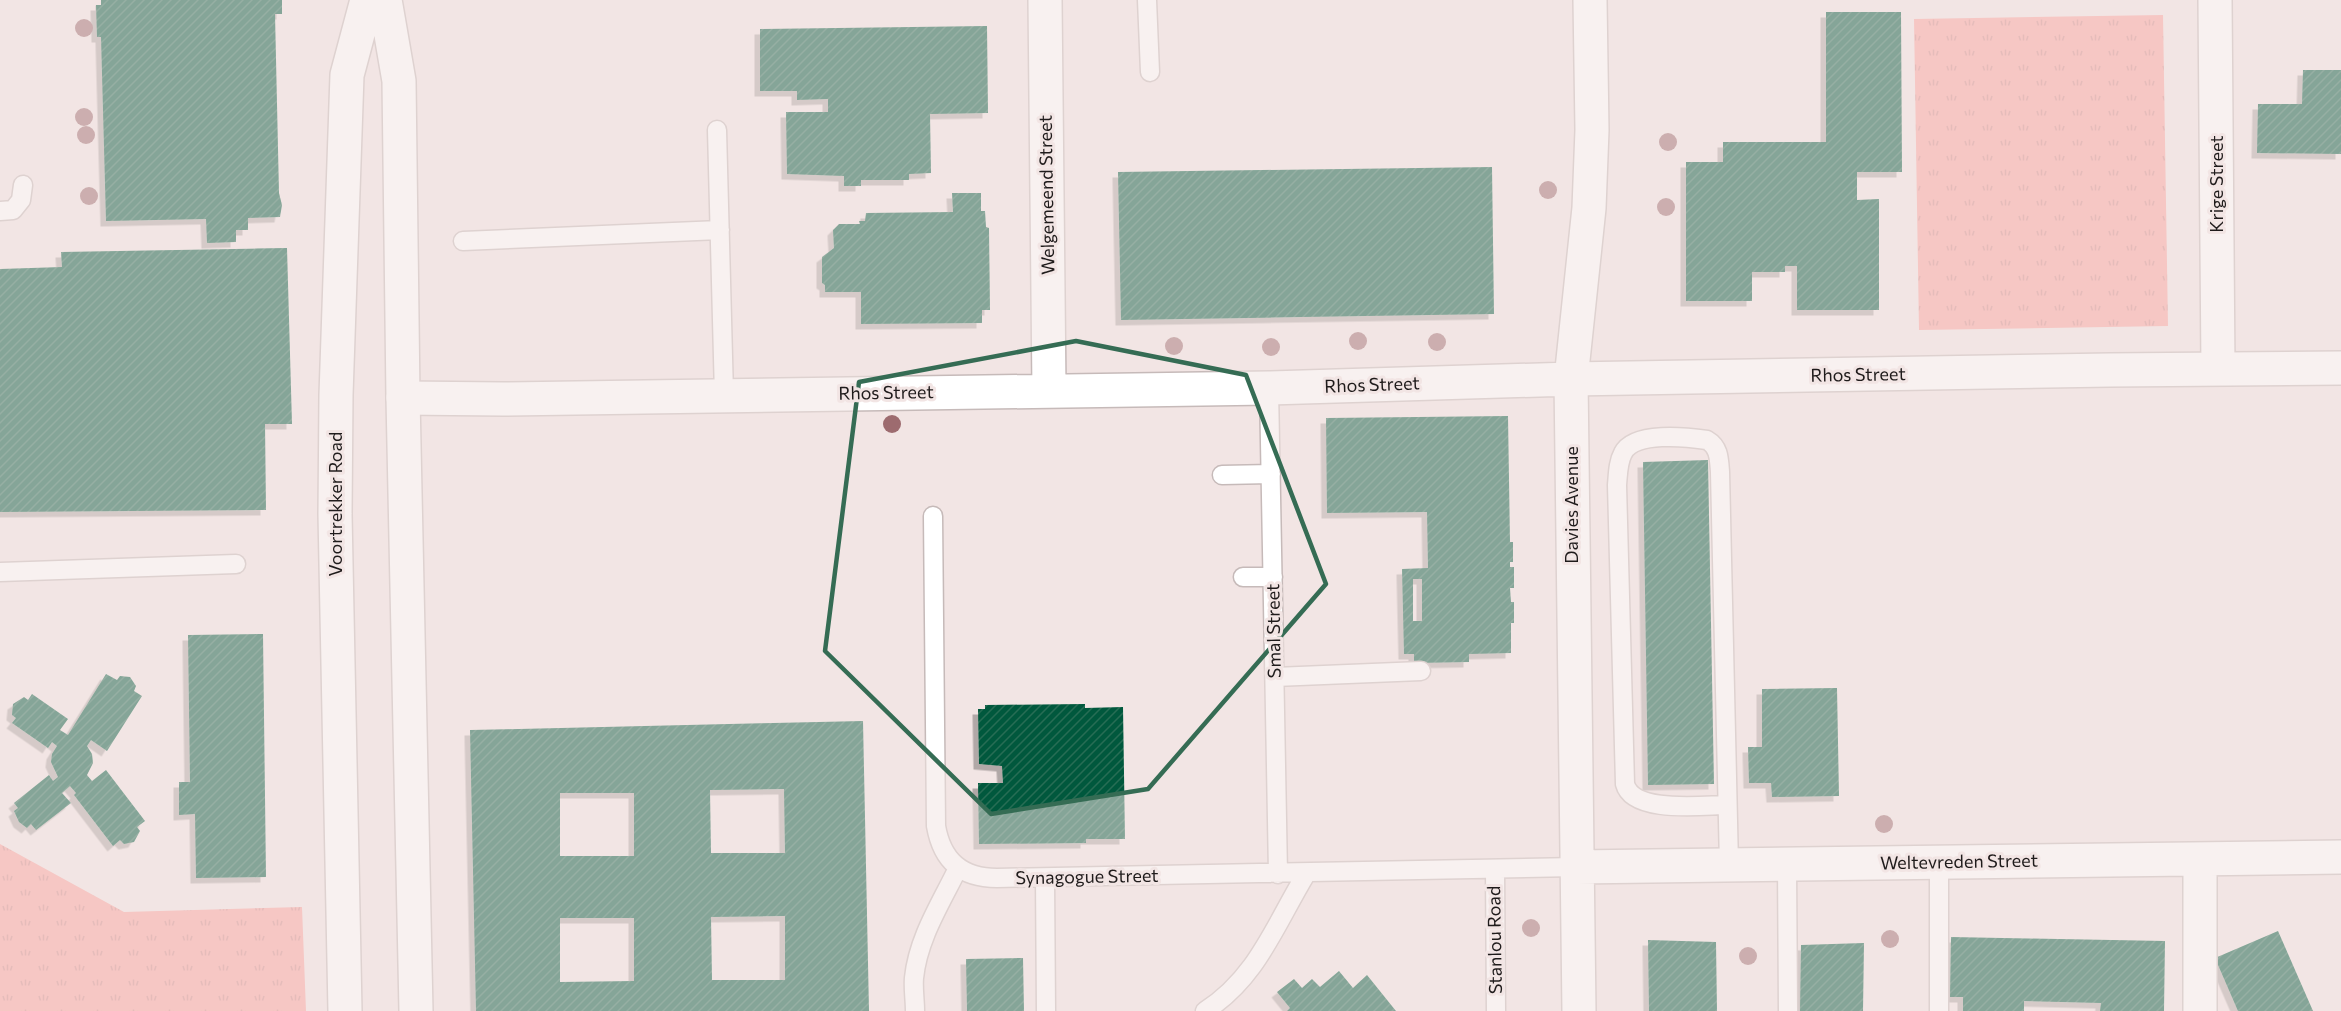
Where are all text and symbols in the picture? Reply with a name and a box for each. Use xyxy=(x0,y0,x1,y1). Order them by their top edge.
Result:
street label: Welgemeend Street xyxy=(1034,115,1058,275)
street label: Krige Street xyxy=(2205,135,2227,233)
street label: Rhos Street xyxy=(1810,362,1906,386)
street label: Rhos Street xyxy=(1324,371,1420,397)
street label: Rhos Street xyxy=(838,380,934,404)
street label: Voortrekker Road xyxy=(324,432,346,576)
street label: Davies Avenue xyxy=(1560,446,1582,564)
street label: Smal Street xyxy=(1261,584,1285,678)
street label: Weltevreden Street xyxy=(1880,849,2038,873)
street label: Synagogue Street xyxy=(1015,864,1159,888)
street label: Stanlou Road xyxy=(1482,886,1506,994)

